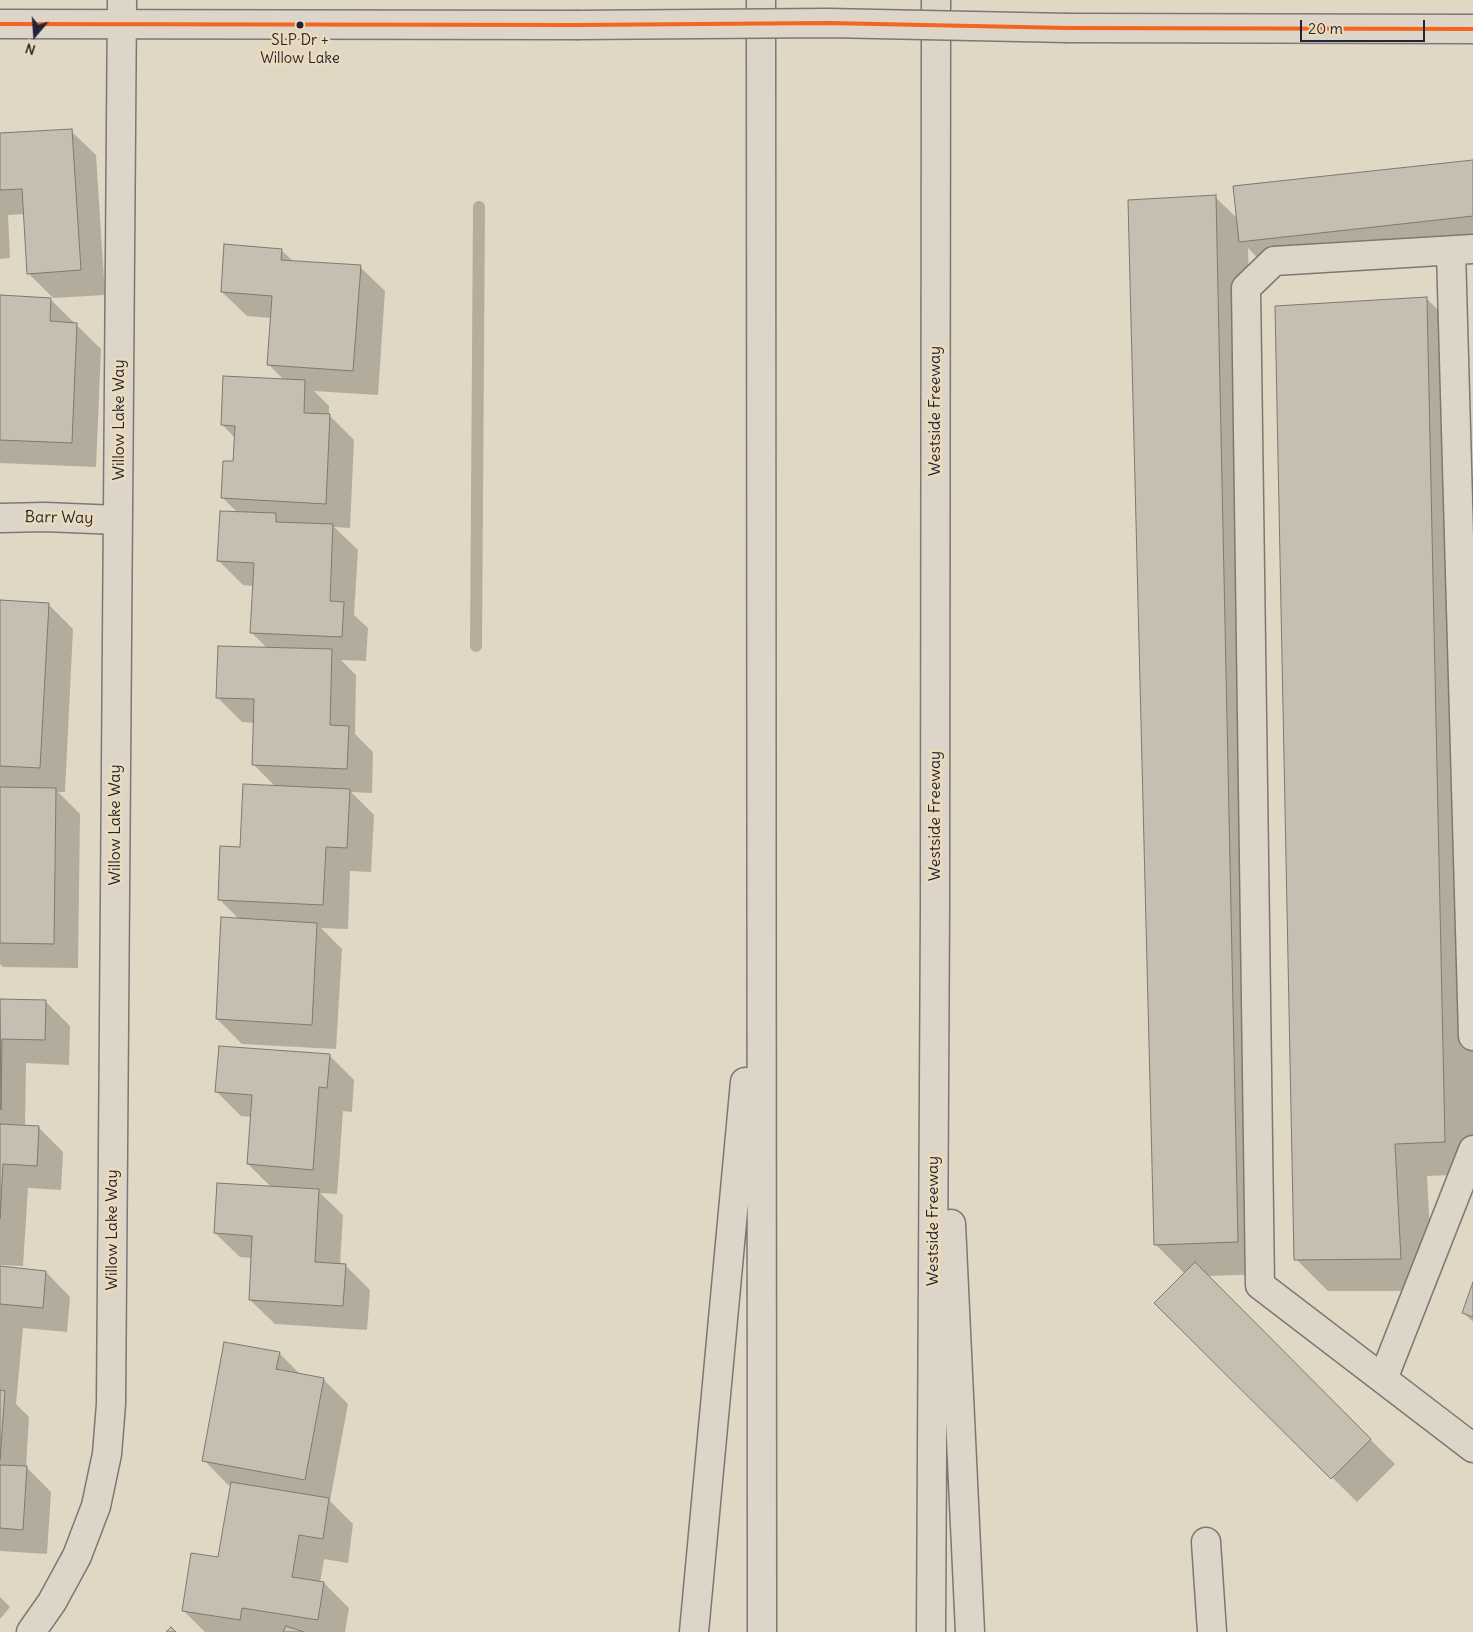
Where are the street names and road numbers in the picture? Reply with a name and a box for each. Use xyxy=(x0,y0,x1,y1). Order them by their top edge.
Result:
street label: Westside Freeway xyxy=(925,346,945,476)
street label: Willow Lake Way xyxy=(109,359,129,481)
street label: Barr Way xyxy=(25,508,93,528)
street label: Westside Freeway xyxy=(925,751,945,881)
street label: Willow Lake Way xyxy=(105,764,125,886)
street label: Westside Freeway xyxy=(923,1156,943,1286)
street label: Willow Lake Way xyxy=(102,1169,122,1291)

